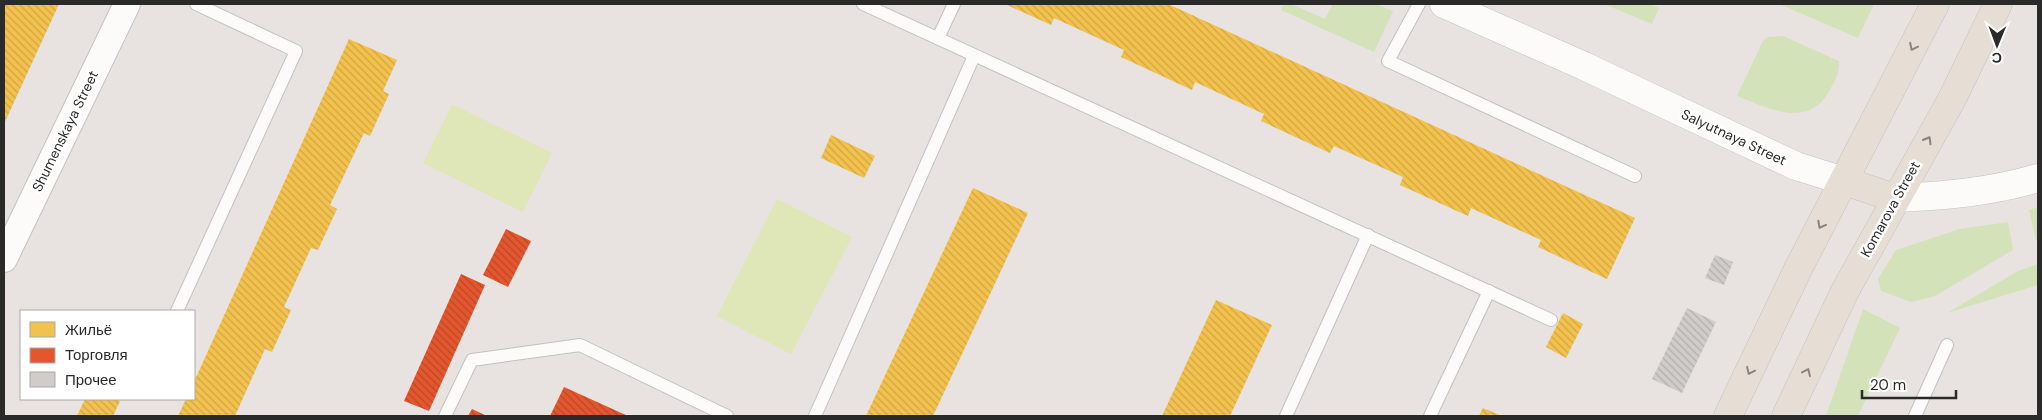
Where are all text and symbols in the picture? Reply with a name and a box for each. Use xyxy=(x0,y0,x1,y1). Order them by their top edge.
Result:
north arrow xyxy=(1972,20,2022,70)
one-way arrow xyxy=(1909,42,1919,51)
text: С xyxy=(1992,49,2002,67)
street label: Shumenskaya Street xyxy=(28,68,102,194)
street label: Salyutnaya Street xyxy=(1679,105,1789,169)
one-way arrow xyxy=(1922,137,1932,146)
street label: Komarova Street xyxy=(1856,158,1924,260)
one-way arrow xyxy=(1817,219,1827,228)
legend xyxy=(20,310,195,400)
text: Жильё xyxy=(65,320,112,340)
text: Торговля xyxy=(65,345,128,365)
one-way arrow xyxy=(1746,366,1756,375)
one-way arrow xyxy=(1801,368,1811,377)
scale bar xyxy=(1862,368,1956,400)
text: Прочее xyxy=(65,370,117,390)
text: 20 m xyxy=(1870,375,1906,395)

